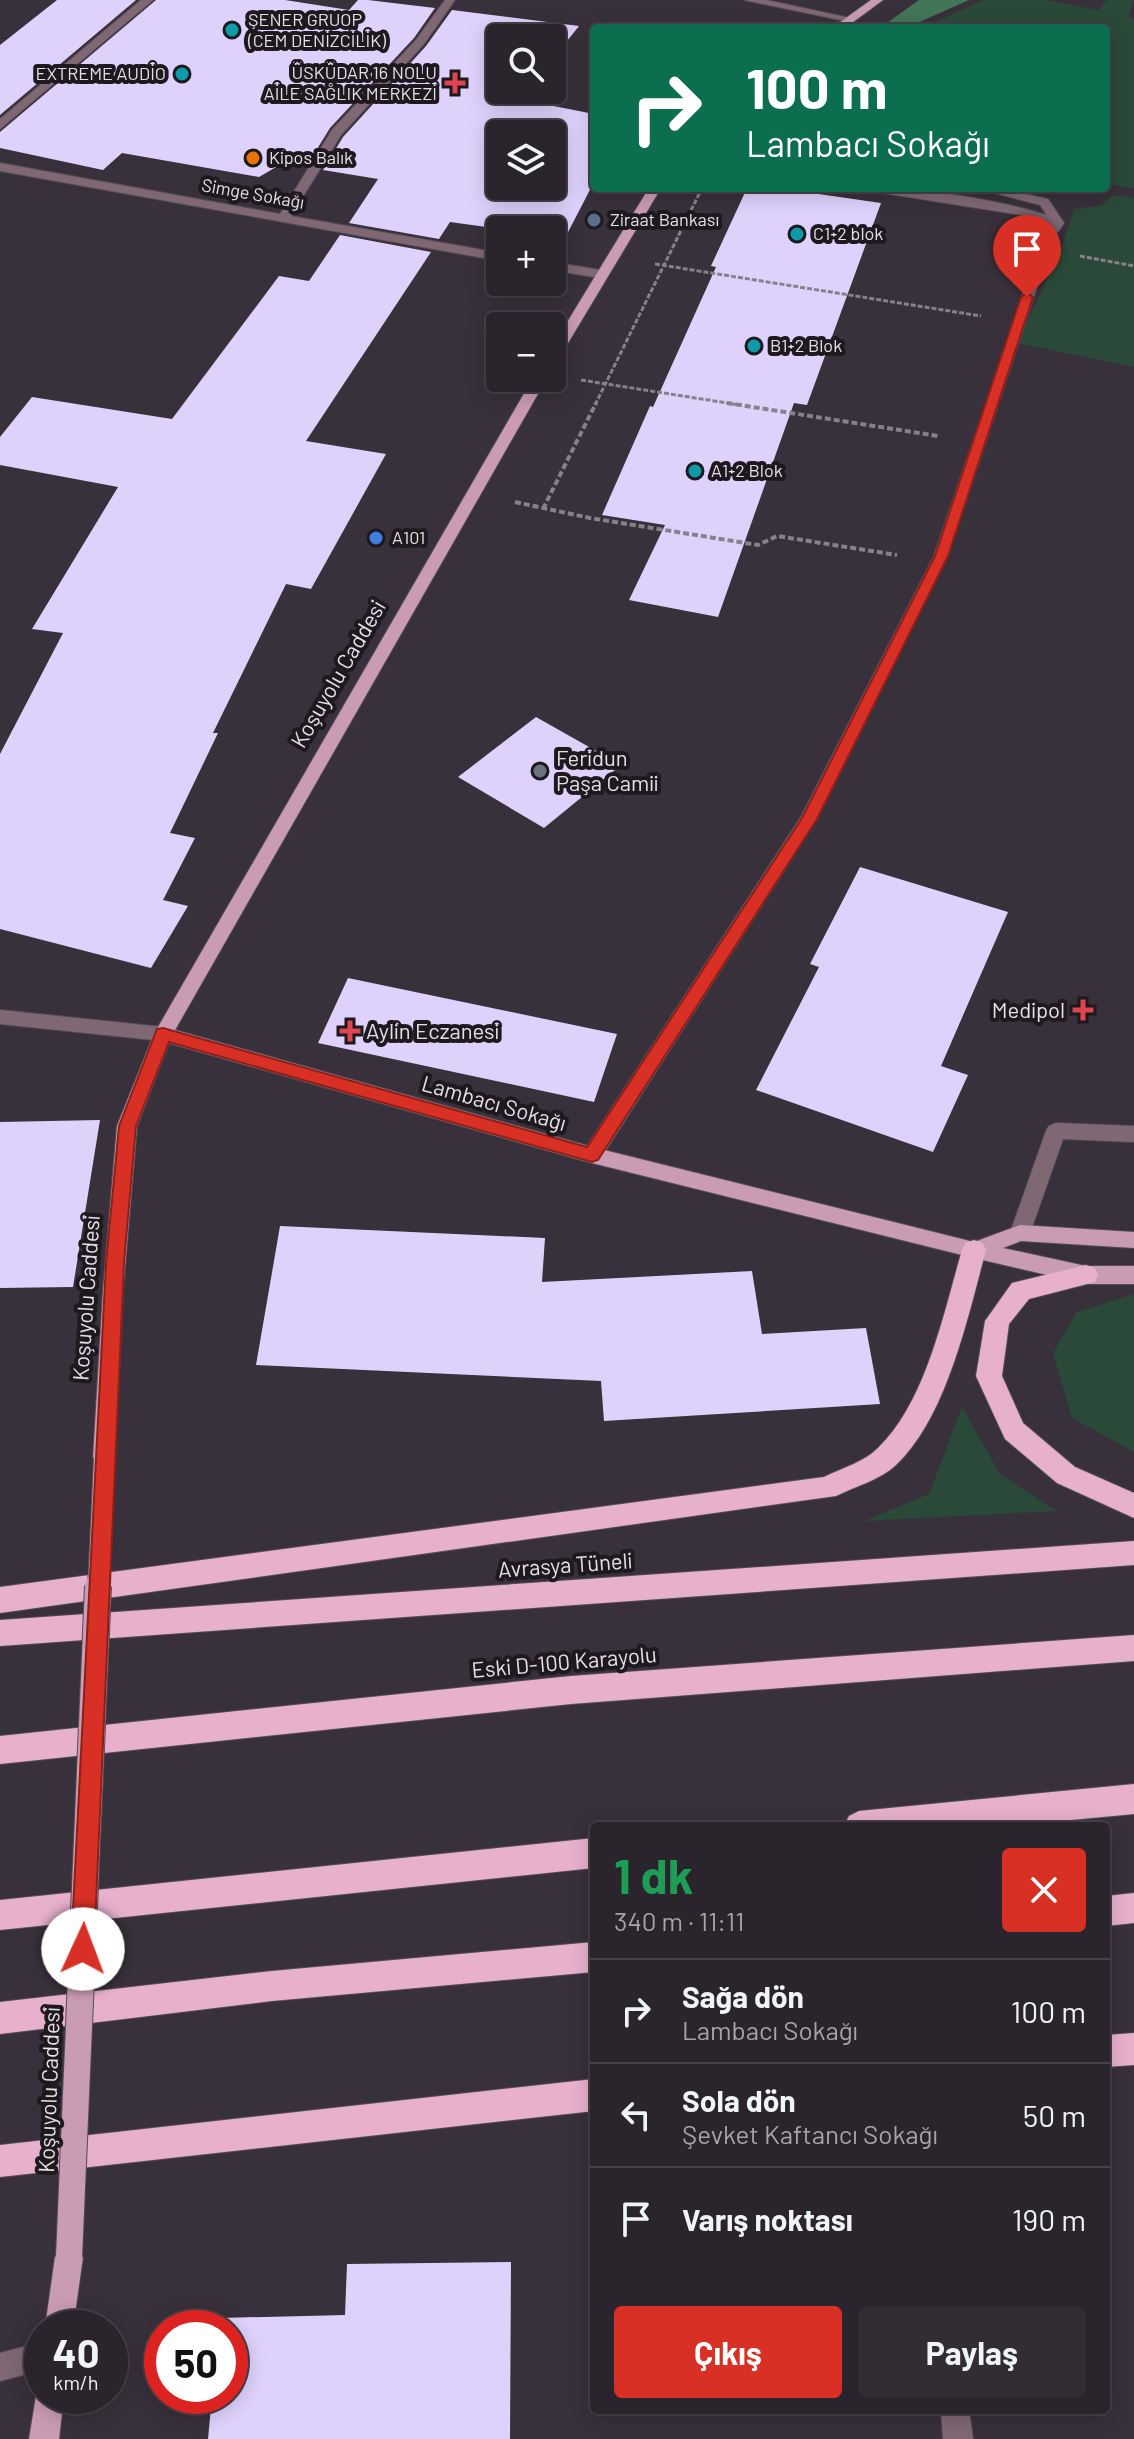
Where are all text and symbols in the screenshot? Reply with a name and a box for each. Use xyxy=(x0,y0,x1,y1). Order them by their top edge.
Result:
place label: ŞENER GRUOP (CEM DENİZCİLİK) xyxy=(247,8,386,51)
marker: ŞENER GRUOP (CEM DENİZCİLİK) xyxy=(223,21,241,39)
map controls xyxy=(486,24,566,392)
button: search xyxy=(486,24,566,104)
text: 100 m xyxy=(746,53,888,120)
icon: right xyxy=(614,56,718,160)
place label: ÜSKÜDAR 16 NOLU AİLE SAĞLIK MERKEZİ xyxy=(264,61,437,104)
place label: EXTREME AUDİO xyxy=(36,62,166,84)
marker: EXTREME AUDİO xyxy=(173,65,191,83)
marker: ÜSKÜDAR 16 NOLU AİLE SAĞLIK MERKEZİ xyxy=(444,72,466,94)
button: layers xyxy=(486,120,566,200)
text: Lambacı Sokağı xyxy=(746,121,990,164)
place label: Kipos Balık xyxy=(269,146,353,168)
marker: Kipos Balık xyxy=(244,149,262,167)
street label: Simge Sokağı xyxy=(200,173,306,213)
place label: Ziraat Bankası xyxy=(610,208,719,230)
marker: Ziraat Bankası xyxy=(585,211,603,229)
pin xyxy=(993,215,1061,297)
button: + xyxy=(486,216,566,296)
place label: C1-2 blok xyxy=(813,222,883,244)
marker: C1-2 blok xyxy=(788,225,806,243)
icon: arrive xyxy=(1005,227,1049,271)
button: − xyxy=(486,312,566,392)
place label: B1-2 Blok xyxy=(770,334,842,356)
marker: B1-2 Blok xyxy=(745,337,763,355)
place label: A1-2 Blok xyxy=(711,459,783,481)
marker: A1-2 Blok xyxy=(686,462,704,480)
place label: A101 xyxy=(392,526,425,548)
marker: A101 xyxy=(367,529,385,547)
street label: Koşuyolu Caddesi xyxy=(284,595,390,752)
place label: Feridun Paşa Camii xyxy=(556,744,658,795)
marker: Feridun Paşa Camii xyxy=(531,762,549,780)
place label: Medipol xyxy=(992,996,1065,1022)
marker: Medipol xyxy=(1072,999,1094,1021)
place label: Aylin Eczanesi xyxy=(366,1017,499,1043)
marker: Aylin Eczanesi xyxy=(341,1022,359,1040)
street label: Lambacı Sokağı xyxy=(419,1069,569,1135)
street label: Koşuyolu Caddesi xyxy=(66,1214,104,1382)
street label: Avrasya Tüneli xyxy=(497,1546,633,1582)
street label: Eski D-100 Karayolu xyxy=(470,1640,657,1682)
text: 1 dk xyxy=(614,1846,693,1904)
button: close xyxy=(1002,1848,1086,1932)
text: 340 m · 11:11 xyxy=(614,1905,744,1936)
position arrow xyxy=(41,1907,125,1991)
text: Sağa dön xyxy=(682,1978,804,2014)
icon: right xyxy=(614,1989,658,2033)
text: 100 m xyxy=(1011,1993,1086,2029)
street label: Koşuyolu Caddesi xyxy=(32,2007,64,2173)
text: Lambacı Sokağı xyxy=(682,2014,858,2045)
text: Sola dön xyxy=(682,2082,796,2118)
icon: left xyxy=(614,2093,658,2137)
text: 50 m xyxy=(1023,2097,1086,2133)
text: Şevket Kaftancı Sokağı xyxy=(682,2118,938,2149)
icon: arrive xyxy=(614,2197,658,2241)
text: Varış noktası xyxy=(682,2201,853,2237)
text: 190 m xyxy=(1012,2201,1086,2237)
button: Çıkış xyxy=(614,2306,842,2398)
button: Paylaş xyxy=(858,2306,1086,2398)
speed limit sign: 50 xyxy=(144,2310,248,2414)
text: 40 xyxy=(53,2328,100,2376)
text: km/h xyxy=(53,2370,99,2394)

